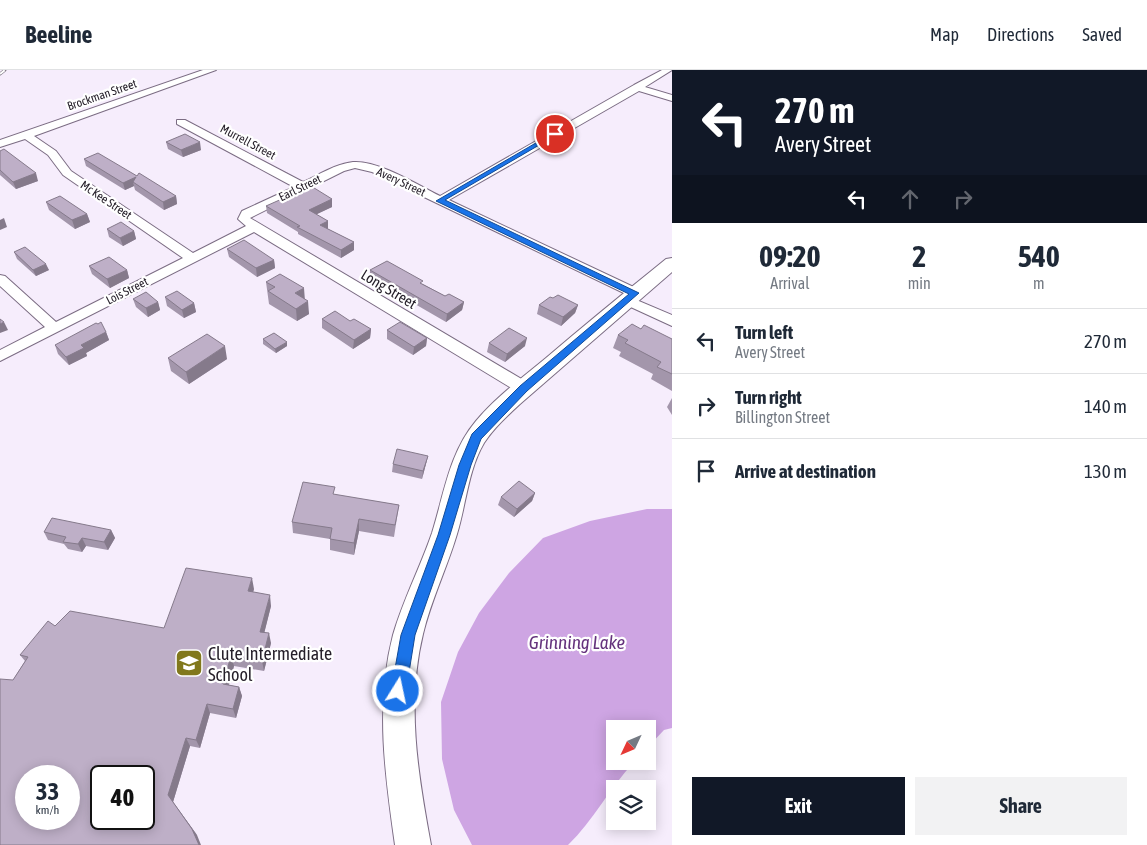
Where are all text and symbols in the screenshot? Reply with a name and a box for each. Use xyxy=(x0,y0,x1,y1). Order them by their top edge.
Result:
text: Beeline xyxy=(25,21,92,48)
text: Map xyxy=(930,24,959,45)
text: Directions xyxy=(987,24,1054,45)
text: Saved xyxy=(1082,24,1122,45)
street label: Brockman Street xyxy=(65,76,139,113)
icon: left xyxy=(692,90,757,155)
text: 270 m xyxy=(775,90,854,130)
pin xyxy=(534,113,576,155)
icon: arrive xyxy=(541,120,569,148)
street label: Murrell Street xyxy=(218,122,279,163)
text: Avery Street xyxy=(775,131,871,157)
street label: Avery Street xyxy=(374,165,428,200)
street label: Earl Street xyxy=(277,172,324,204)
street label: Mc Kee Street xyxy=(78,178,135,222)
icon: left xyxy=(843,185,871,213)
icon: ahead xyxy=(896,185,924,213)
icon: right xyxy=(949,185,977,213)
text: 09:20 xyxy=(759,239,821,273)
text: 2 xyxy=(912,239,926,273)
text: 540 xyxy=(1018,239,1060,273)
street label: Long Street xyxy=(358,266,420,312)
street label: Lois Street xyxy=(104,274,151,308)
text: Arrival xyxy=(770,274,809,292)
text: min xyxy=(908,274,931,292)
text: m xyxy=(1033,274,1045,292)
text: Turn left xyxy=(735,321,793,343)
icon: left xyxy=(692,327,720,355)
text: 270 m xyxy=(1084,330,1127,352)
text: Avery Street xyxy=(735,343,805,361)
text: Turn right xyxy=(735,386,802,408)
icon: right xyxy=(692,392,720,420)
text: 140 m xyxy=(1084,395,1127,417)
text: Billington Street xyxy=(735,408,830,426)
icon: arrive xyxy=(692,457,720,485)
text: Arrive at destination xyxy=(735,460,876,482)
text: 130 m xyxy=(1084,460,1127,482)
water label: Grinning Lake xyxy=(529,631,625,653)
place label: Clute Intermediate School xyxy=(208,643,332,685)
school or university icon: Clute Intermediate School xyxy=(174,648,204,678)
position arrow xyxy=(371,664,423,716)
north arrow xyxy=(606,720,656,770)
map controls xyxy=(606,720,656,830)
speed limit sign: 40 xyxy=(90,765,155,830)
text: 33 xyxy=(36,777,59,805)
button: Exit xyxy=(692,777,905,835)
button: Share xyxy=(915,777,1127,835)
button: layers xyxy=(606,780,656,830)
text: km/h xyxy=(36,803,59,817)

